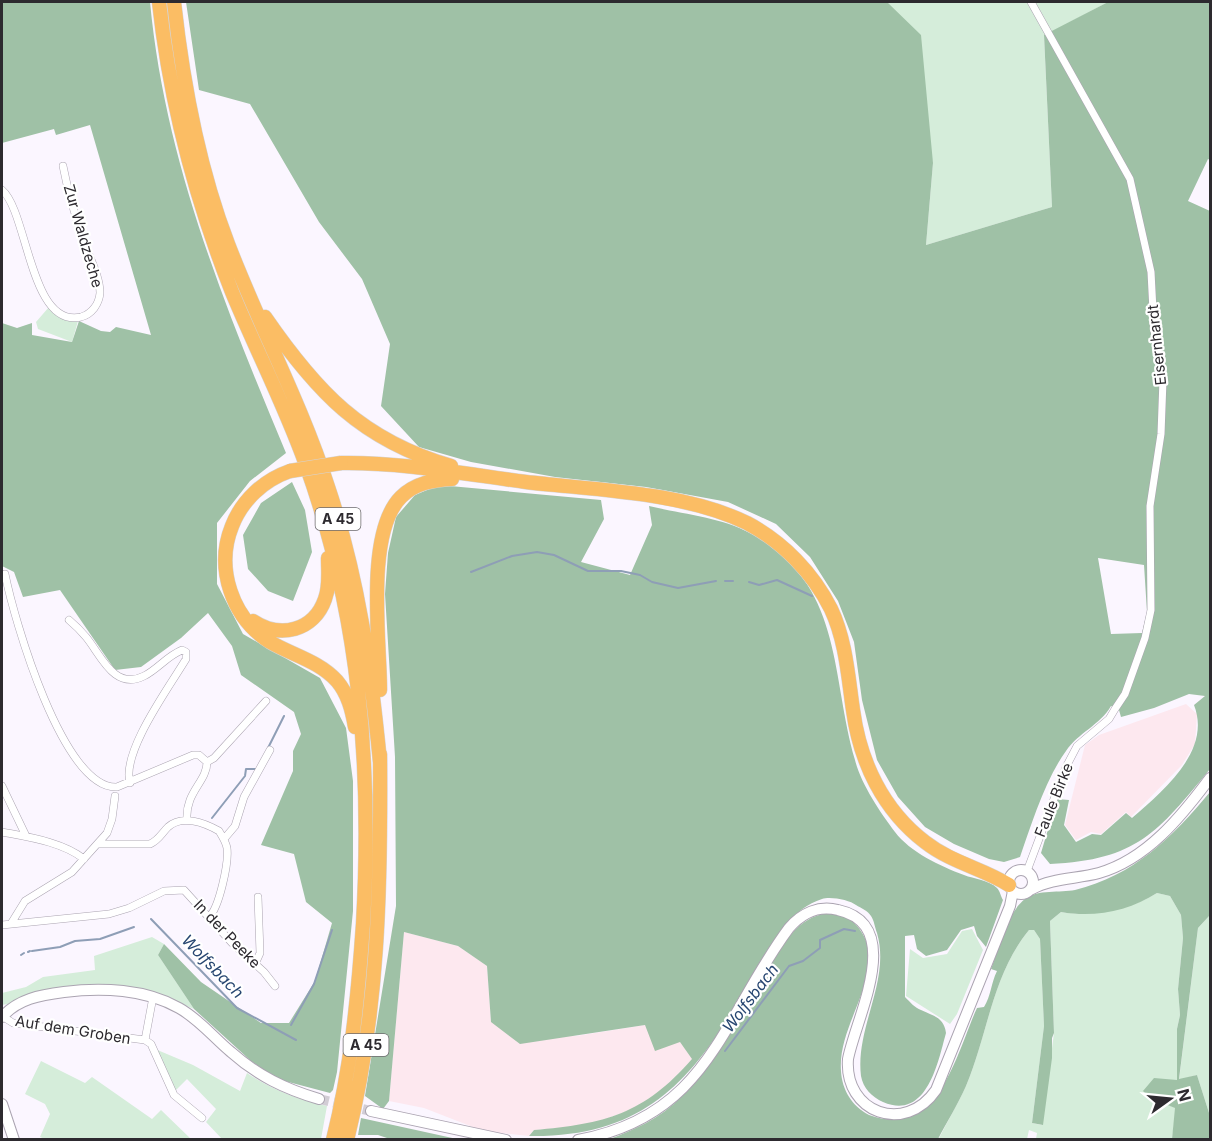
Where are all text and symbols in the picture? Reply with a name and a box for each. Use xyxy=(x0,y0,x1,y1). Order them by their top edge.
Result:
street label: Zur Waldzeche xyxy=(60,182,107,290)
street label: Eisernhardt xyxy=(1143,304,1170,386)
road number: A 45 xyxy=(316,508,360,530)
street label: Faule Birke xyxy=(1030,760,1077,840)
street label: In der Peeke xyxy=(190,895,265,972)
water label: Wolfsbach xyxy=(178,930,248,1002)
water label: Wolfsbach xyxy=(718,960,782,1036)
street label: Auf dem Groben xyxy=(14,1011,132,1048)
road number: A 45 xyxy=(344,1034,388,1056)
north arrow xyxy=(1140,1069,1200,1129)
text: N xyxy=(1173,1087,1196,1104)

